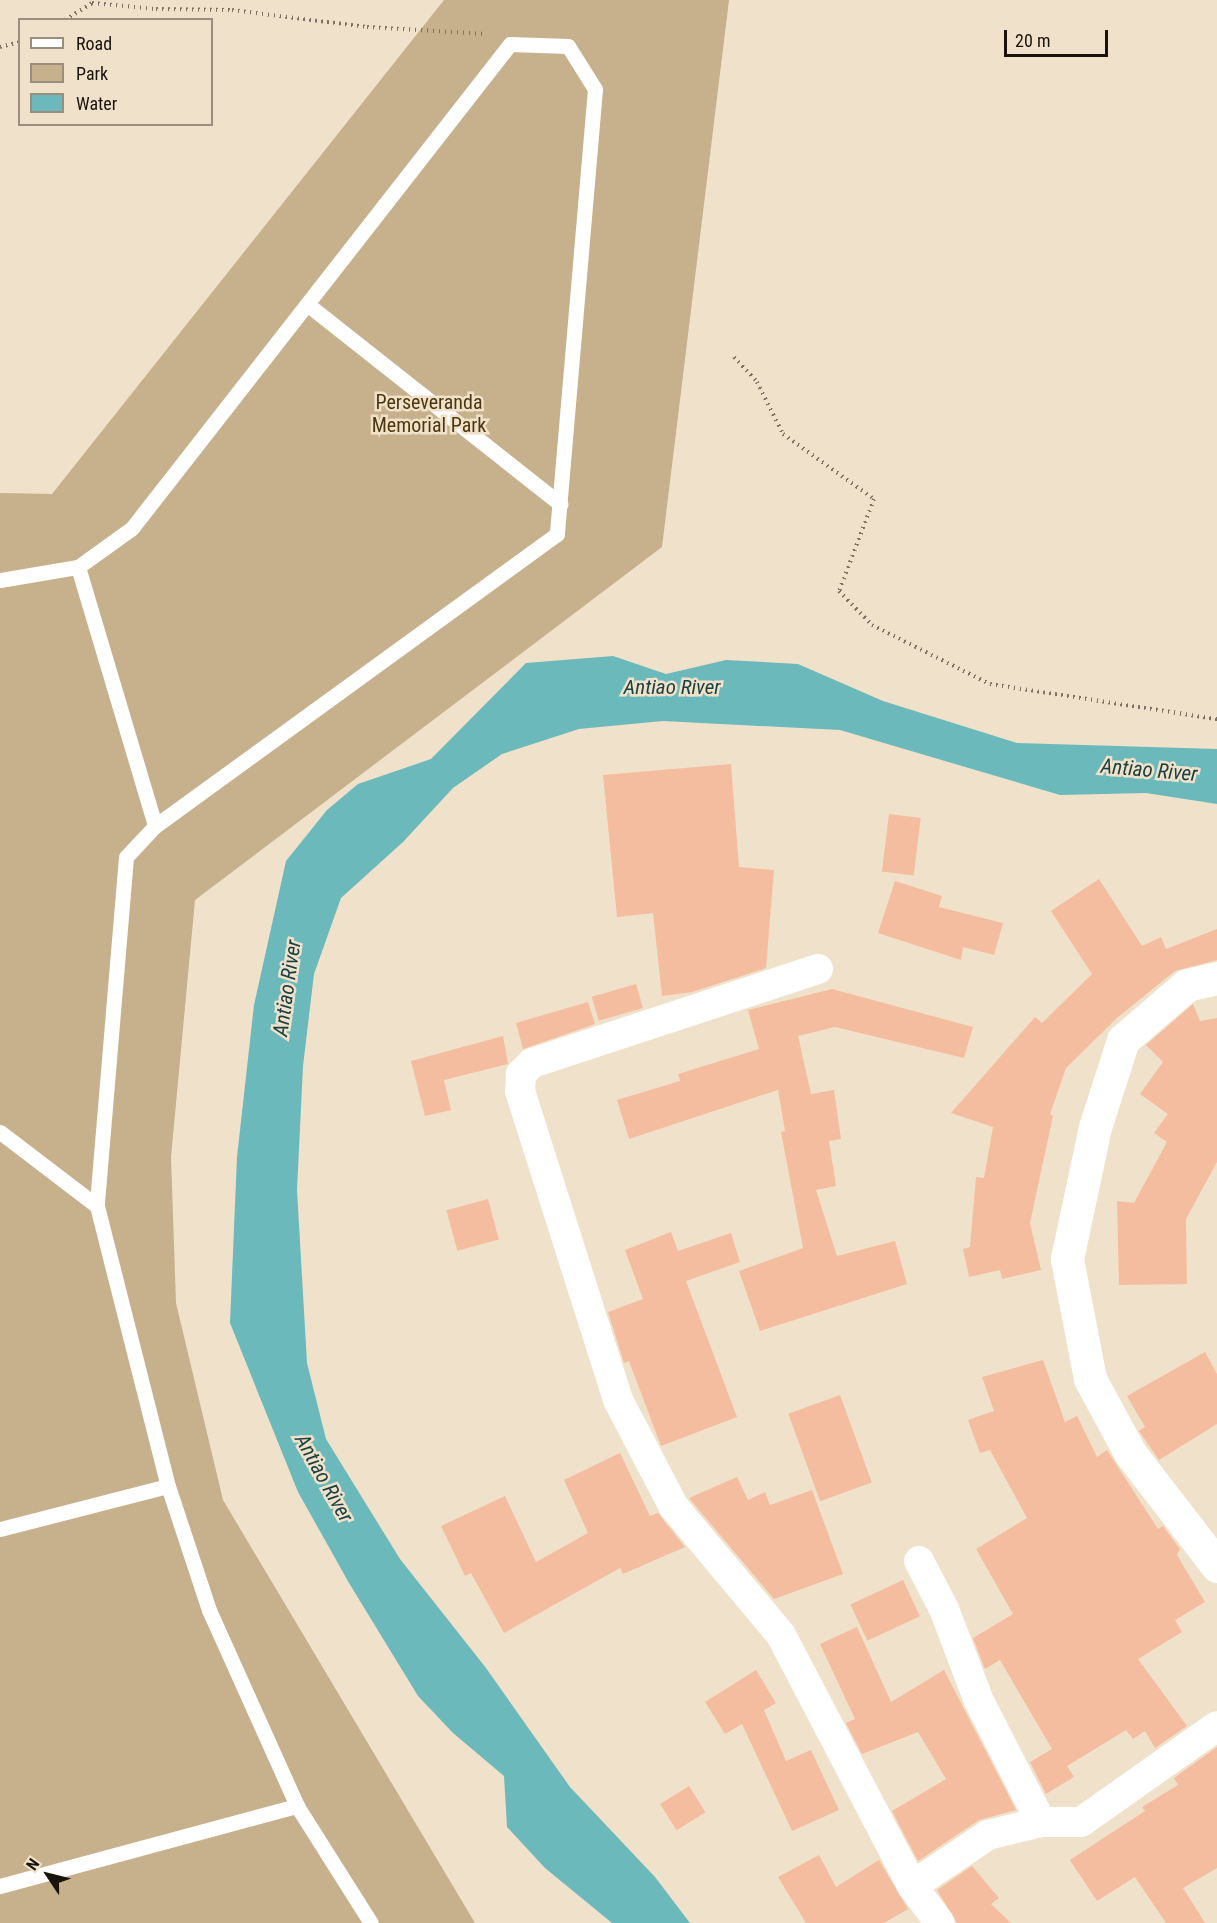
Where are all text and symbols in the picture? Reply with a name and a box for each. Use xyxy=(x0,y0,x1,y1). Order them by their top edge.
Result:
legend xyxy=(18,18,213,126)
scale bar xyxy=(1007,18,1110,56)
text: 20 m xyxy=(1015,30,1050,51)
text: Road xyxy=(76,33,112,54)
text: Park xyxy=(76,63,108,84)
text: Water xyxy=(76,93,117,114)
park label: Perseveranda Memorial Park xyxy=(372,391,486,438)
water label: Antiao River xyxy=(624,674,720,700)
water label: Antiao River xyxy=(1100,753,1198,787)
water label: Antiao River xyxy=(268,938,306,1038)
water label: Antiao River xyxy=(289,1430,359,1526)
north arrow xyxy=(18,1845,78,1905)
text: N xyxy=(22,1855,43,1874)

